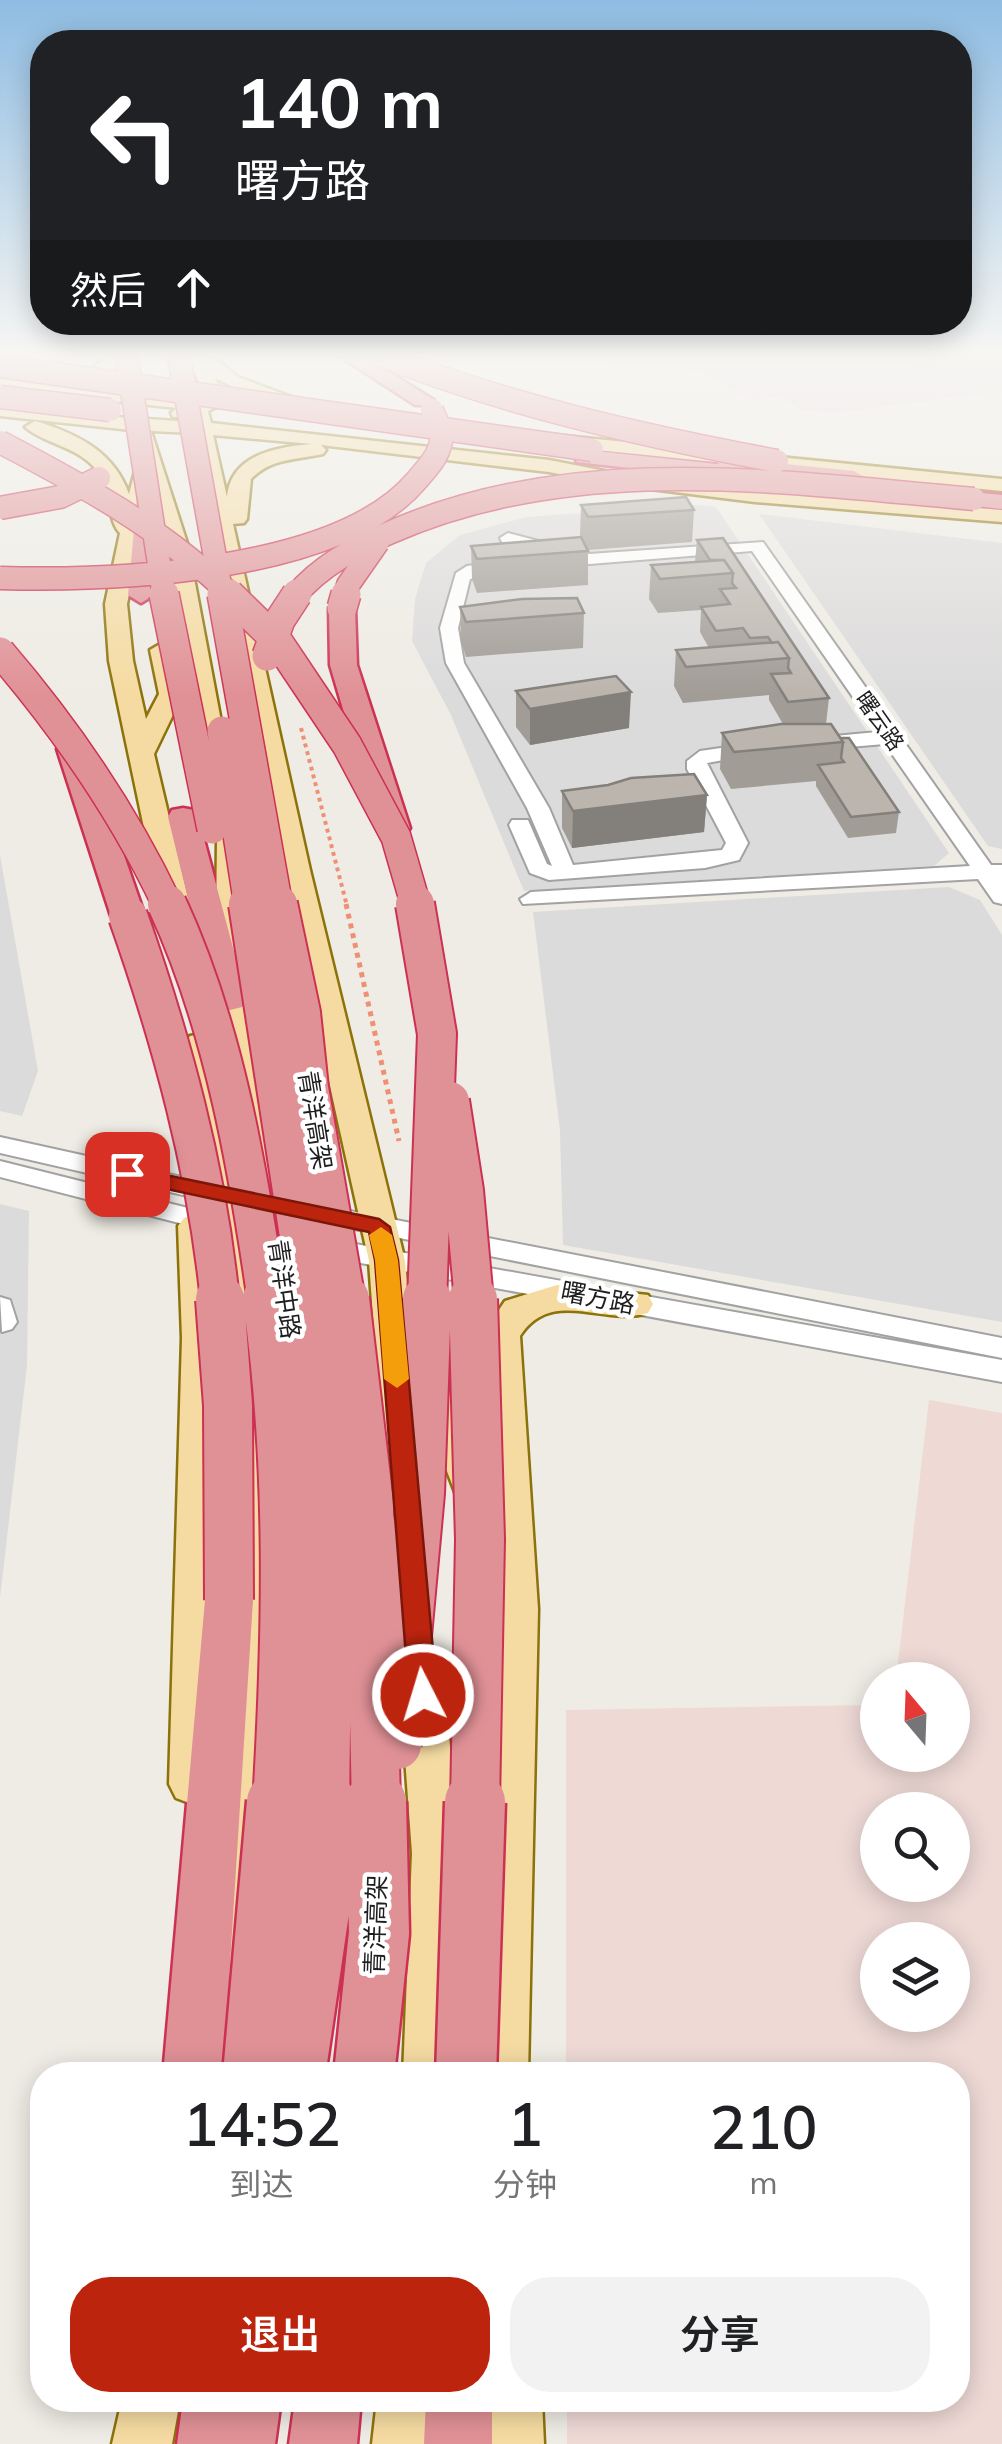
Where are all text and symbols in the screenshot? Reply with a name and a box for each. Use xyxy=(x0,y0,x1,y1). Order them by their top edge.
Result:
text: 140 m xyxy=(235,58,443,146)
icon: left xyxy=(70,70,200,200)
text: 曙方路 xyxy=(235,152,370,208)
icon: ahead xyxy=(166,260,221,315)
text: 然后 xyxy=(70,266,146,314)
street label: 曙云路 xyxy=(850,686,910,756)
street label: 青洋高架 xyxy=(293,1068,339,1172)
pin xyxy=(85,1132,170,1217)
icon: arrive xyxy=(100,1147,155,1202)
street label: 青洋中路 xyxy=(263,1237,307,1341)
street label: 曙方路 xyxy=(558,1275,638,1319)
position arrow xyxy=(371,1643,475,1747)
north arrow xyxy=(860,1662,970,1772)
map controls xyxy=(860,1662,970,2032)
button: search xyxy=(860,1792,970,1902)
street label: 青洋高架 xyxy=(358,1874,392,1976)
button: layers xyxy=(860,1922,970,2032)
text: 14:52 xyxy=(182,2086,341,2161)
text: 1 xyxy=(507,2086,543,2161)
text: 210 xyxy=(710,2089,818,2164)
text: m xyxy=(750,2162,778,2202)
text: 到达 xyxy=(230,2164,294,2204)
text: 分钟 xyxy=(493,2164,557,2204)
button: 退出 xyxy=(70,2277,490,2392)
button: 分享 xyxy=(510,2277,930,2392)

